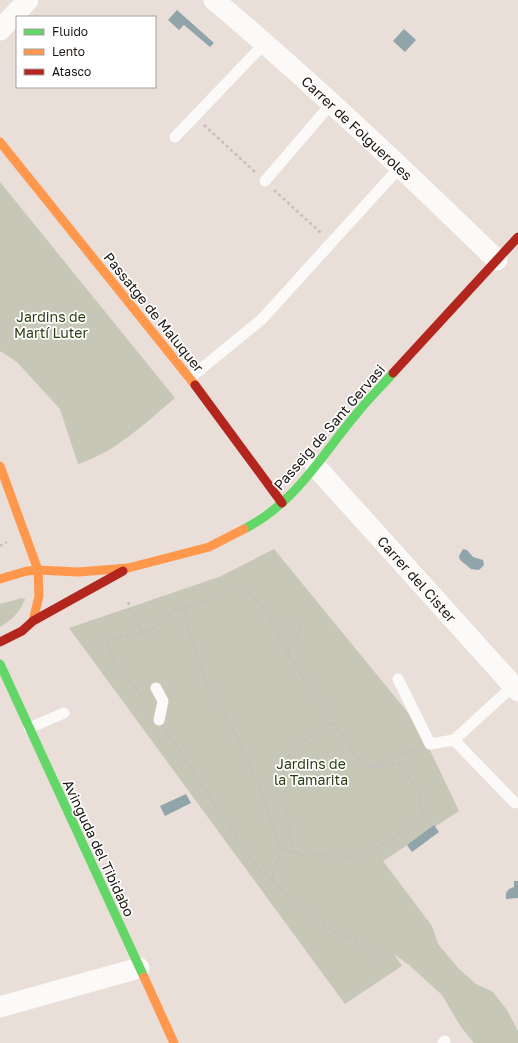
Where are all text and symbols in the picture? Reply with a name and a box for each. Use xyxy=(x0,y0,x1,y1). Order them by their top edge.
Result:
legend xyxy=(16,16,156,88)
text: Fluido xyxy=(52,24,88,39)
text: Lento xyxy=(52,44,85,59)
text: Atasco xyxy=(52,64,91,79)
street label: Carrer de Folgueroles xyxy=(298,72,416,184)
street label: Passatge de Maluquer xyxy=(100,249,208,376)
park label: Jardins de Martí Luter xyxy=(14,308,88,341)
street label: Passeig de Sant Gervasi xyxy=(270,361,388,493)
street label: Carrer del Cister xyxy=(374,532,460,626)
park label: Jardins de la Tamarita xyxy=(274,755,348,788)
street label: Avinguda del Tibidabo xyxy=(60,777,138,919)

